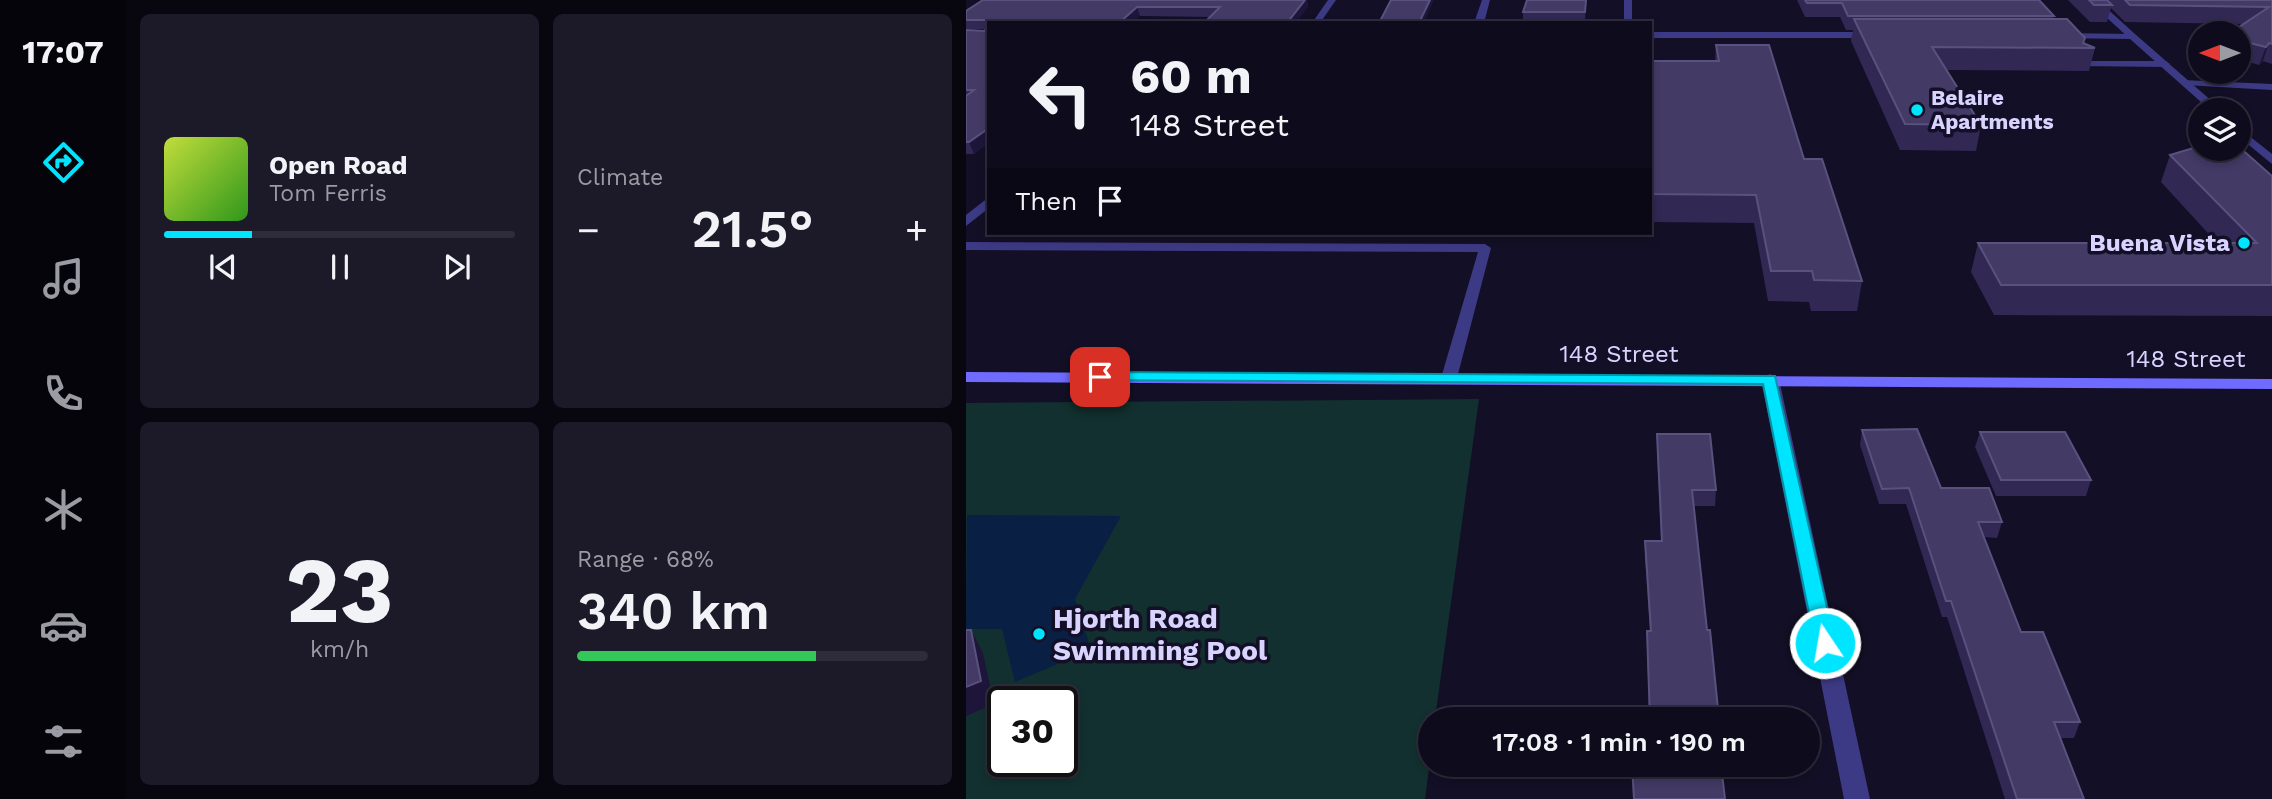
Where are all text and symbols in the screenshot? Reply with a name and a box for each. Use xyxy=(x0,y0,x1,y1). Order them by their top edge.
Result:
north arrow xyxy=(2188,21,2250,84)
map controls xyxy=(2188,21,2251,161)
text: 17:07 xyxy=(22,33,104,71)
text: 60 m xyxy=(1130,47,1252,105)
icon: left xyxy=(1015,49,1106,140)
place label: Belaire Apartments xyxy=(1931,85,2054,134)
button: layers xyxy=(2188,98,2251,161)
marker: Belaire Apartments xyxy=(1909,102,1925,118)
text: 148 Street xyxy=(1130,106,1289,144)
icon: directions xyxy=(39,138,88,187)
text: Open Road xyxy=(269,150,407,180)
text: Climate xyxy=(577,164,663,191)
text: Tom Ferris xyxy=(269,180,387,207)
icon: arrive xyxy=(1091,182,1129,220)
text: Then xyxy=(1015,186,1077,216)
text: 21.5° xyxy=(691,199,814,260)
text: − xyxy=(577,208,600,252)
text: + xyxy=(905,208,928,252)
place label: Buena Vista xyxy=(2089,229,2230,257)
marker: Buena Vista xyxy=(2236,235,2252,251)
icon: previous xyxy=(204,248,242,286)
icon: pause xyxy=(321,248,359,286)
icon: next xyxy=(438,248,476,286)
icon: music xyxy=(39,254,88,303)
street label: 148 Street xyxy=(1559,340,1679,368)
street label: 148 Street xyxy=(2126,345,2246,373)
pin xyxy=(1070,347,1130,407)
icon: arrive xyxy=(1081,358,1119,396)
icon: phone xyxy=(39,369,88,418)
icon: climate xyxy=(39,485,88,534)
text: 23 xyxy=(285,537,394,644)
text: Range · 68% xyxy=(577,546,714,573)
text: 340 km xyxy=(577,581,770,642)
icon: car xyxy=(39,601,88,650)
place label: Hjorth Road Swimming Pool xyxy=(1053,602,1268,667)
position arrow xyxy=(1788,606,1862,680)
marker: Hjorth Road Swimming Pool xyxy=(1031,626,1047,642)
text: km/h xyxy=(310,636,369,663)
speed limit sign: 30 xyxy=(987,686,1078,777)
icon: filters xyxy=(39,717,88,766)
text: 17:08 · 1 min · 190 m xyxy=(1492,727,1746,757)

